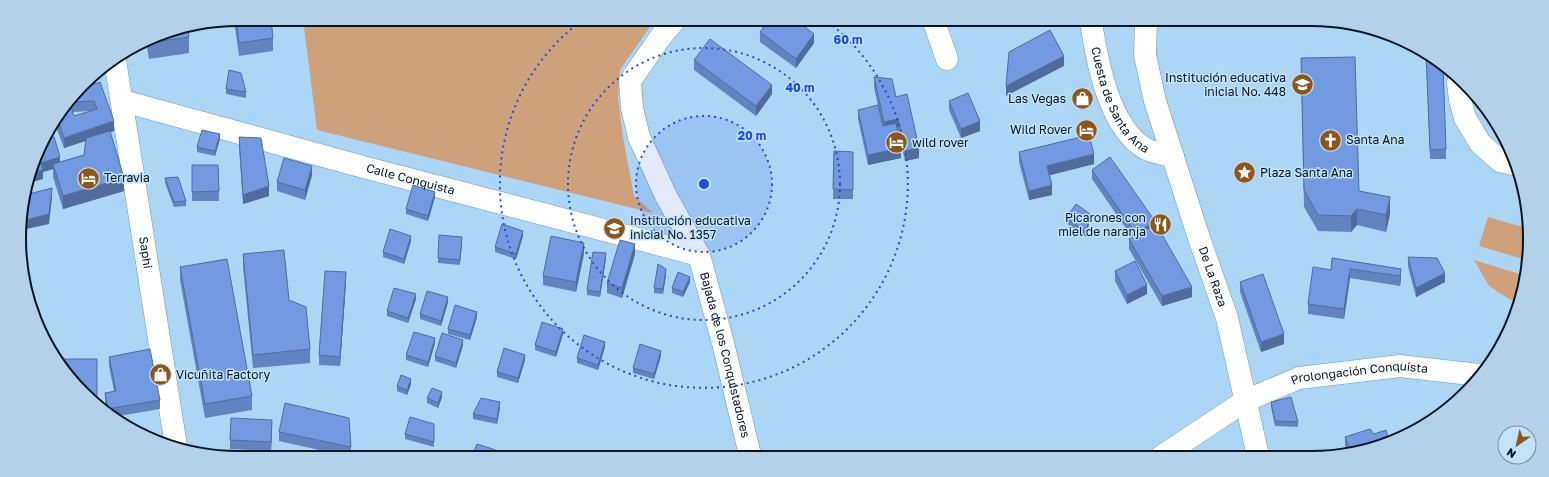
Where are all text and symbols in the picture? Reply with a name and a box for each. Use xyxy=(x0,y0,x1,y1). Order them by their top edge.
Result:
text: 60 m xyxy=(834,32,862,47)
street label: Cuesta de Santa Ana xyxy=(1088,45,1152,156)
place label: Institución educativa inicial No. 448 xyxy=(1165,70,1286,99)
school or university icon: Institución educativa inicial No. 448 xyxy=(1289,72,1315,98)
text: 40 m xyxy=(786,80,814,95)
shop icon: Las Vegas xyxy=(1069,86,1095,112)
place label: Las Vegas xyxy=(1008,91,1066,106)
hotel icon: Wild Rover xyxy=(1074,117,1100,143)
place label: Wild Rover xyxy=(1010,122,1072,137)
church icon: Santa Ana xyxy=(1317,127,1343,153)
text: 20 m xyxy=(738,128,766,143)
hotel icon: wild rover xyxy=(883,130,909,156)
place label: Santa Ana xyxy=(1346,132,1405,147)
place label: wild rover xyxy=(912,135,969,150)
street label: Calle Conquista xyxy=(365,160,457,198)
place icon: Plaza Santa Ana xyxy=(1232,160,1258,186)
hotel icon: Terravia xyxy=(75,165,101,191)
place label: Plaza Santa Ana xyxy=(1260,165,1353,180)
place label: Terravia xyxy=(104,170,150,185)
centre of rings xyxy=(697,177,711,191)
place label: Picarones con miel de naranja xyxy=(1058,210,1146,239)
restaurant icon: Picarones con miel de naranja xyxy=(1148,212,1174,238)
place label: Institución educativa inicial No. 1357 xyxy=(630,213,751,242)
school or university icon: Institución educativa inicial No. 1357 xyxy=(602,215,628,241)
street label: Saphi xyxy=(136,235,156,270)
street label: De La Raza xyxy=(1196,244,1230,309)
street label: Bajada de los Conquistadores xyxy=(697,270,754,439)
street label: Prolongación Conquista xyxy=(1288,358,1429,388)
shop icon: Vicuñita Factory xyxy=(147,362,173,388)
place label: Vicuñita Factory xyxy=(176,367,270,382)
north arrow xyxy=(1497,425,1537,465)
text: N xyxy=(1504,446,1518,461)

